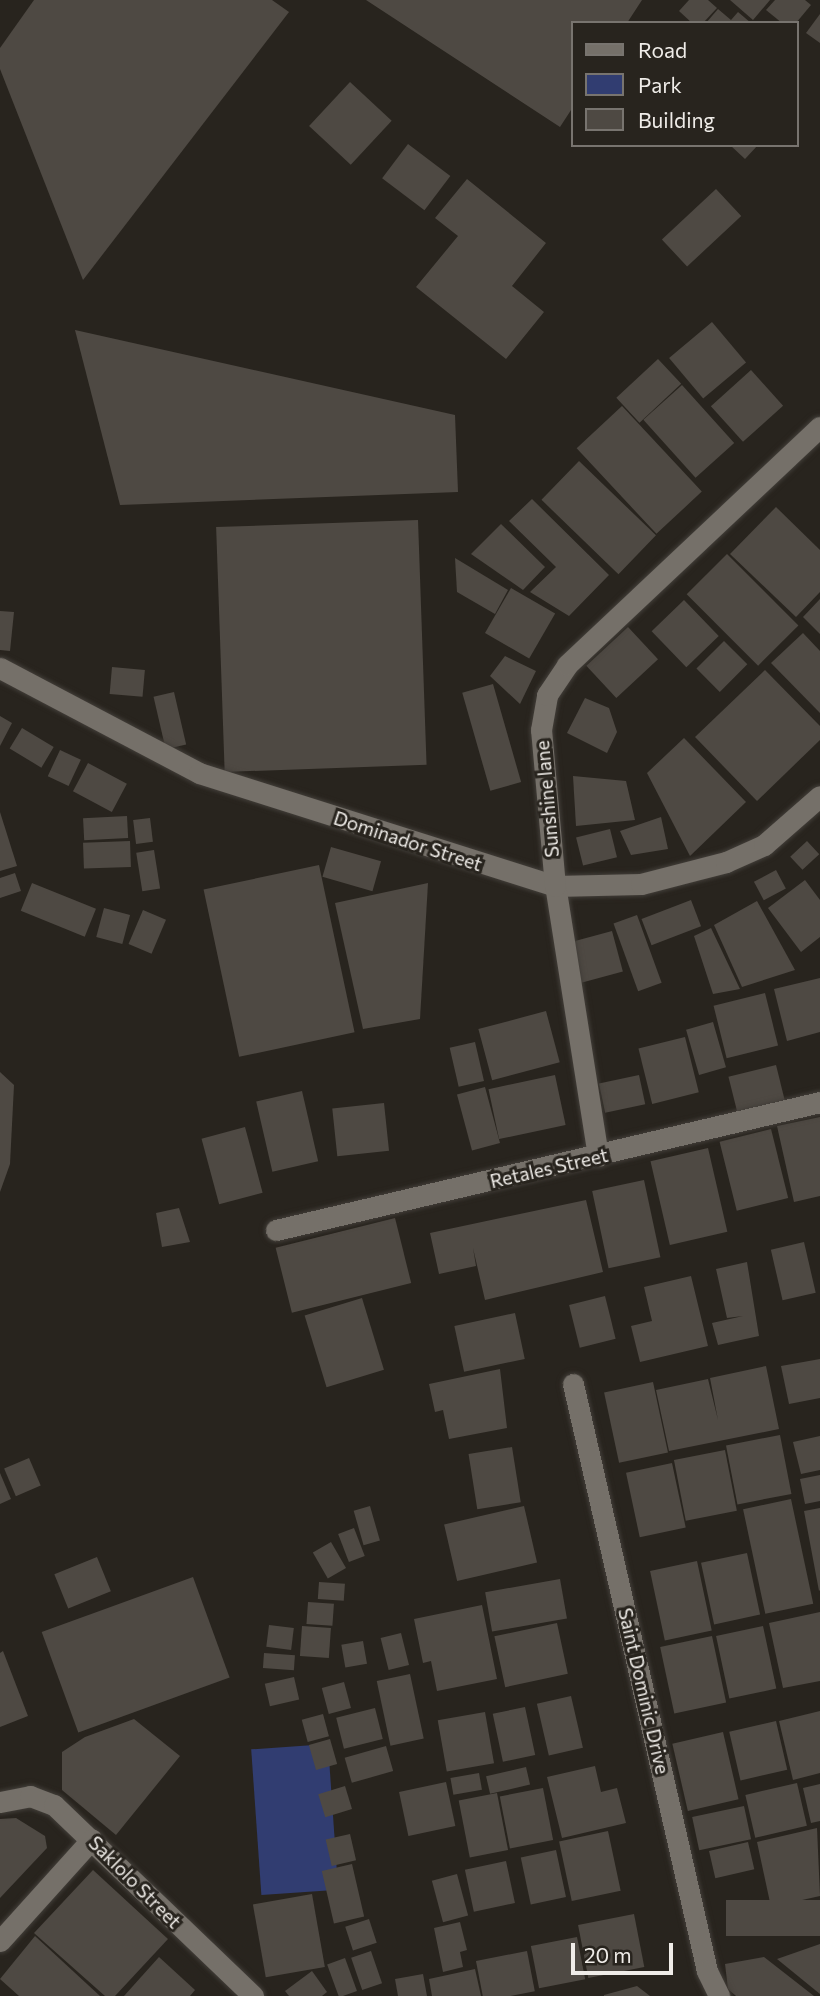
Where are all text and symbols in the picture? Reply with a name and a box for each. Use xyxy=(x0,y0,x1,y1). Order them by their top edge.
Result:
legend xyxy=(572,21,799,147)
text: Road xyxy=(638,37,687,62)
text: Park xyxy=(638,72,682,97)
text: Building xyxy=(638,107,715,132)
street label: Sunshine lane xyxy=(531,740,563,858)
street label: Dominador Street xyxy=(331,806,485,876)
street label: Retales Street xyxy=(488,1143,610,1193)
street label: Saint Dominic Drive xyxy=(614,1606,674,1776)
street label: Saklolo Street xyxy=(84,1831,186,1933)
scale bar xyxy=(575,1930,676,1974)
text: 20 m xyxy=(584,1942,632,1967)

